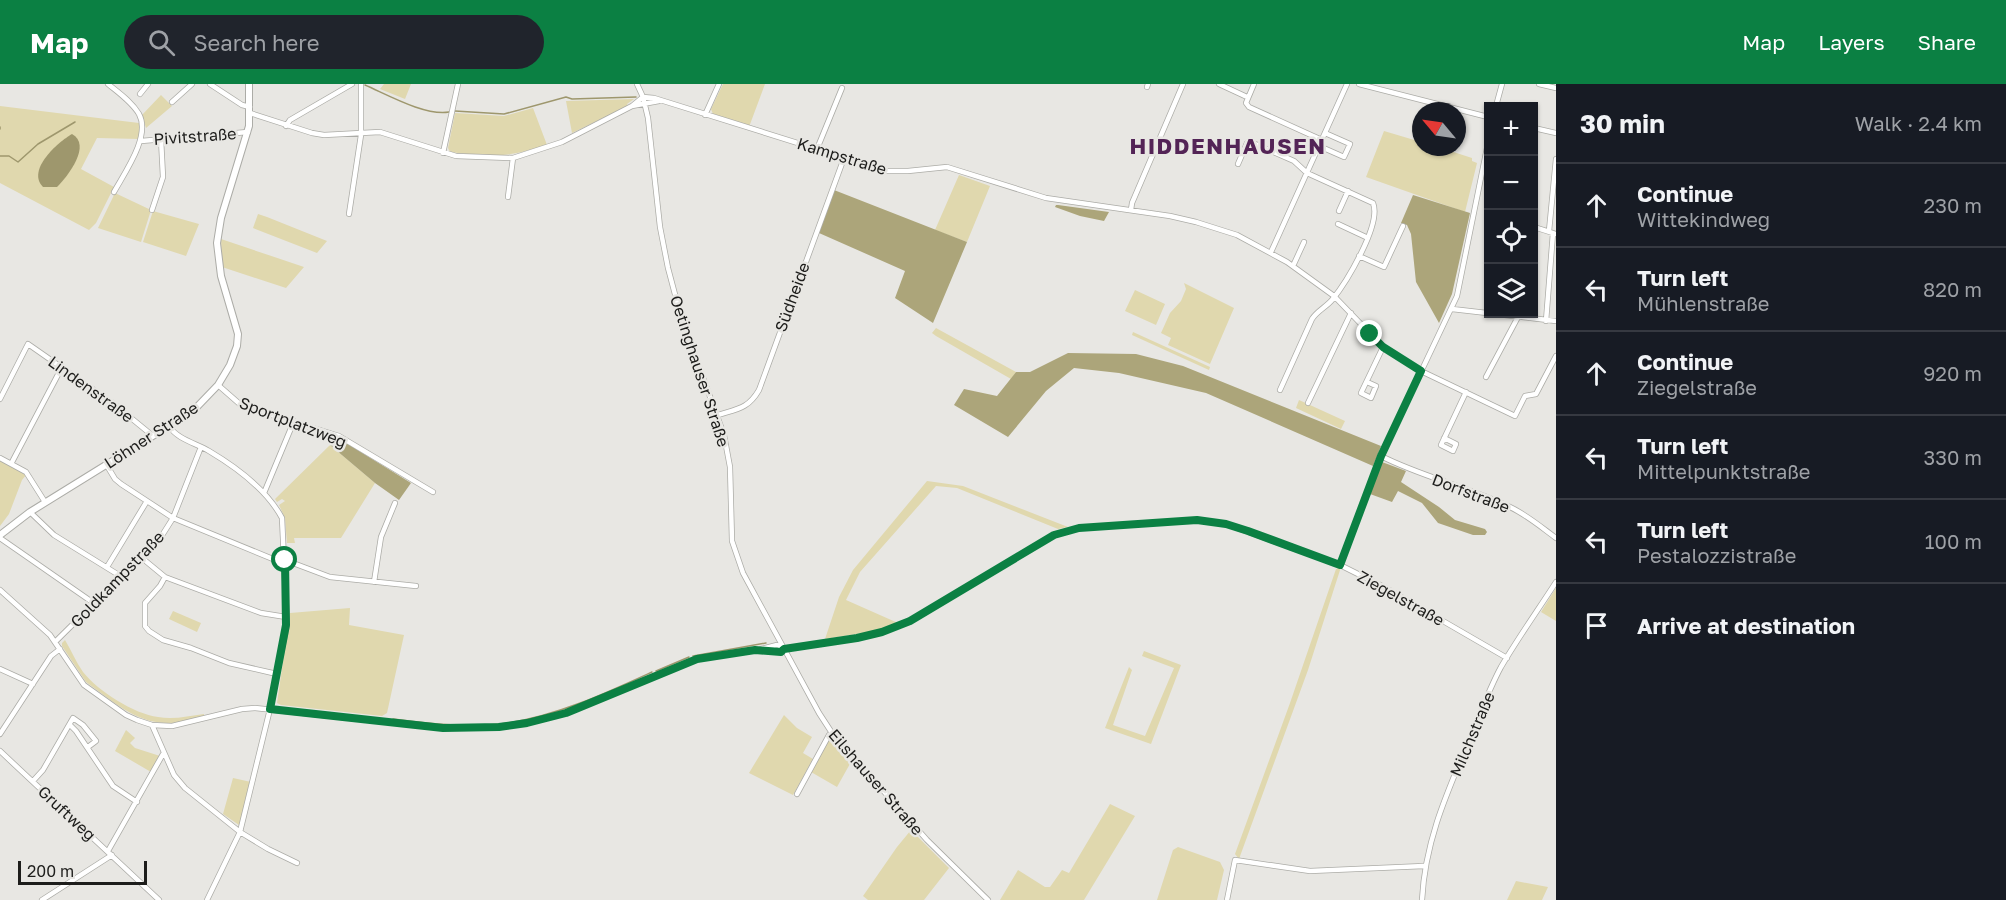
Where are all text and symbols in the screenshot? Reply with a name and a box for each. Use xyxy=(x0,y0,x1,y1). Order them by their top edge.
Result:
search box xyxy=(124,15,544,69)
text: Map xyxy=(30,26,88,59)
icon: search xyxy=(145,26,178,59)
text: Search here xyxy=(193,29,319,56)
text: Map xyxy=(1742,29,1785,55)
text: Layers xyxy=(1818,29,1885,55)
text: Share xyxy=(1918,29,1976,55)
north arrow xyxy=(1412,102,1466,156)
map controls xyxy=(1484,102,1538,318)
button: + xyxy=(1484,102,1538,156)
text: 30 min xyxy=(1580,108,1665,139)
text: Walk · 2.4 km xyxy=(1855,111,1982,135)
street label: Pivitstraße xyxy=(153,123,237,149)
district label: HIDDENHAUSEN xyxy=(1129,132,1327,159)
street label: Kampstraße xyxy=(795,133,889,179)
button: − xyxy=(1484,156,1538,210)
text: Continue xyxy=(1637,180,1733,207)
icon: ahead xyxy=(1580,189,1613,222)
text: 230 m xyxy=(1924,193,1982,217)
text: Wittekindweg xyxy=(1637,207,1770,231)
button: locate xyxy=(1484,210,1538,264)
street label: Südheide xyxy=(770,260,814,334)
button: layers xyxy=(1484,264,1538,318)
text: Turn left xyxy=(1637,264,1728,291)
icon: left xyxy=(1580,273,1613,306)
text: 820 m xyxy=(1923,277,1982,301)
text: Mühlenstraße xyxy=(1637,291,1769,315)
street label: Oetinghauser Straße xyxy=(666,293,734,449)
route end xyxy=(1356,320,1382,346)
text: Continue xyxy=(1637,348,1733,375)
street label: Lindenstraße xyxy=(44,351,138,427)
icon: ahead xyxy=(1580,357,1613,390)
text: 920 m xyxy=(1923,361,1982,385)
text: Ziegelstraße xyxy=(1637,375,1757,399)
street label: Sportplatzweg xyxy=(236,392,350,452)
street label: Löhner Straße xyxy=(100,397,202,473)
text: Turn left xyxy=(1637,432,1728,459)
icon: left xyxy=(1580,441,1613,474)
text: 330 m xyxy=(1924,445,1982,469)
text: Mittelpunktstraße xyxy=(1637,459,1810,483)
street label: Dorfstraße xyxy=(1429,469,1513,517)
text: Turn left xyxy=(1637,516,1728,543)
icon: left xyxy=(1580,525,1613,558)
street label: Goldkampstraße xyxy=(66,527,168,631)
text: 100 m xyxy=(1925,529,1982,553)
text: Pestalozzistraße xyxy=(1637,543,1796,567)
route start xyxy=(271,546,297,572)
street label: Ziegelstraße xyxy=(1354,566,1448,630)
icon: arrive xyxy=(1580,609,1613,642)
text: Arrive at destination xyxy=(1637,612,1855,639)
street label: Milchstraße xyxy=(1445,689,1499,779)
street label: Eilshauser Straße xyxy=(824,725,928,839)
street label: Gruftweg xyxy=(34,781,100,845)
scale bar xyxy=(18,858,147,886)
text: 200 m xyxy=(27,861,74,881)

